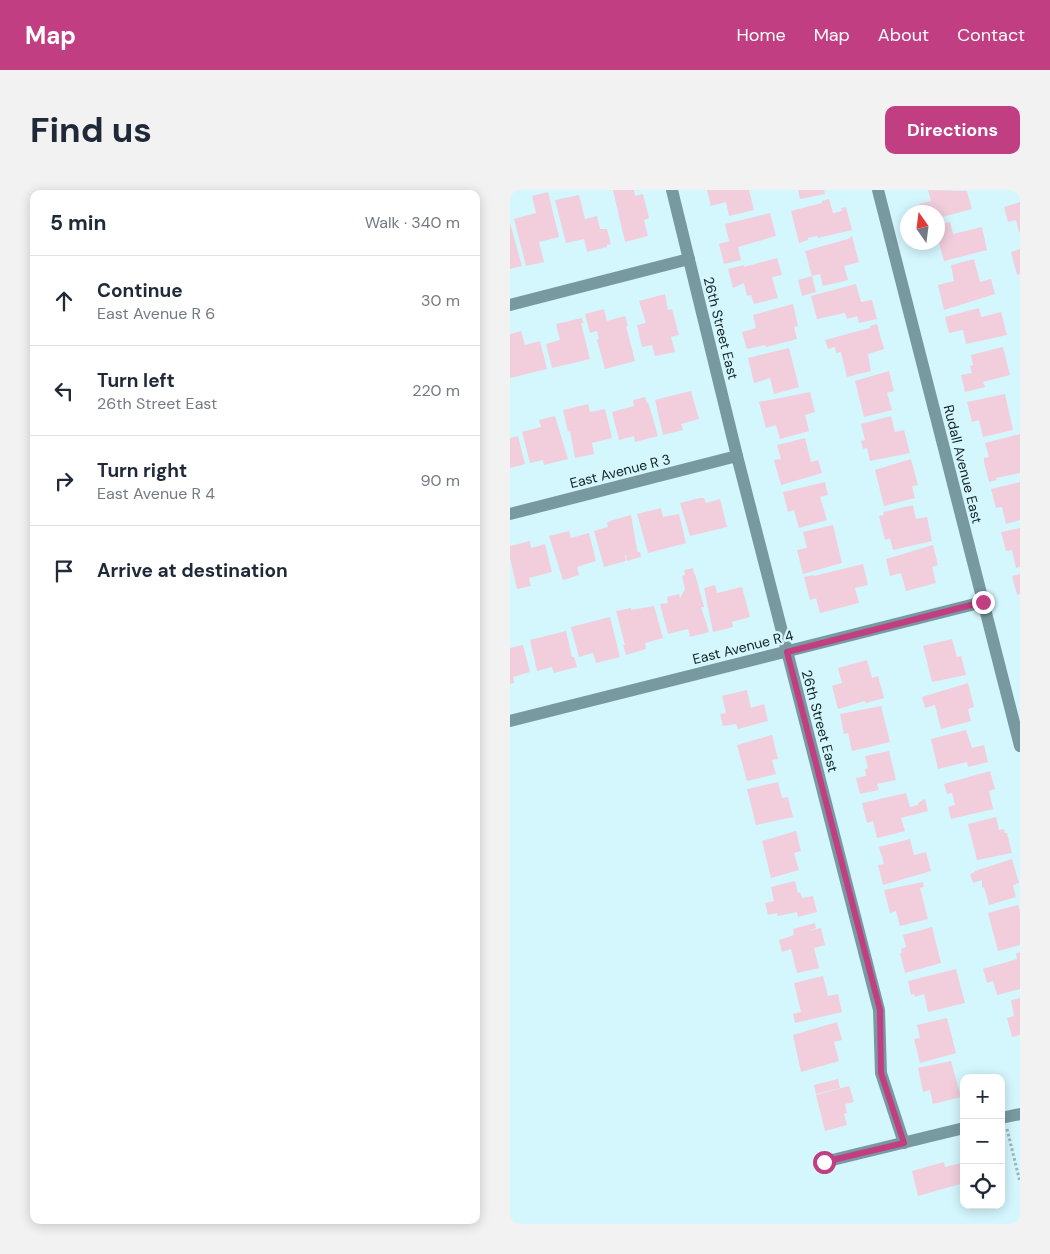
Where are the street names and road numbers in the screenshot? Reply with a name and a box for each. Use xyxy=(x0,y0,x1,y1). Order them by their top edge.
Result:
street label: 26th Street East xyxy=(700,275,742,381)
street label: Rudall Avenue East xyxy=(940,403,986,525)
street label: East Avenue R 3 xyxy=(568,450,672,492)
street label: East Avenue R 4 xyxy=(691,626,796,668)
street label: 26th Street East xyxy=(798,668,842,774)

